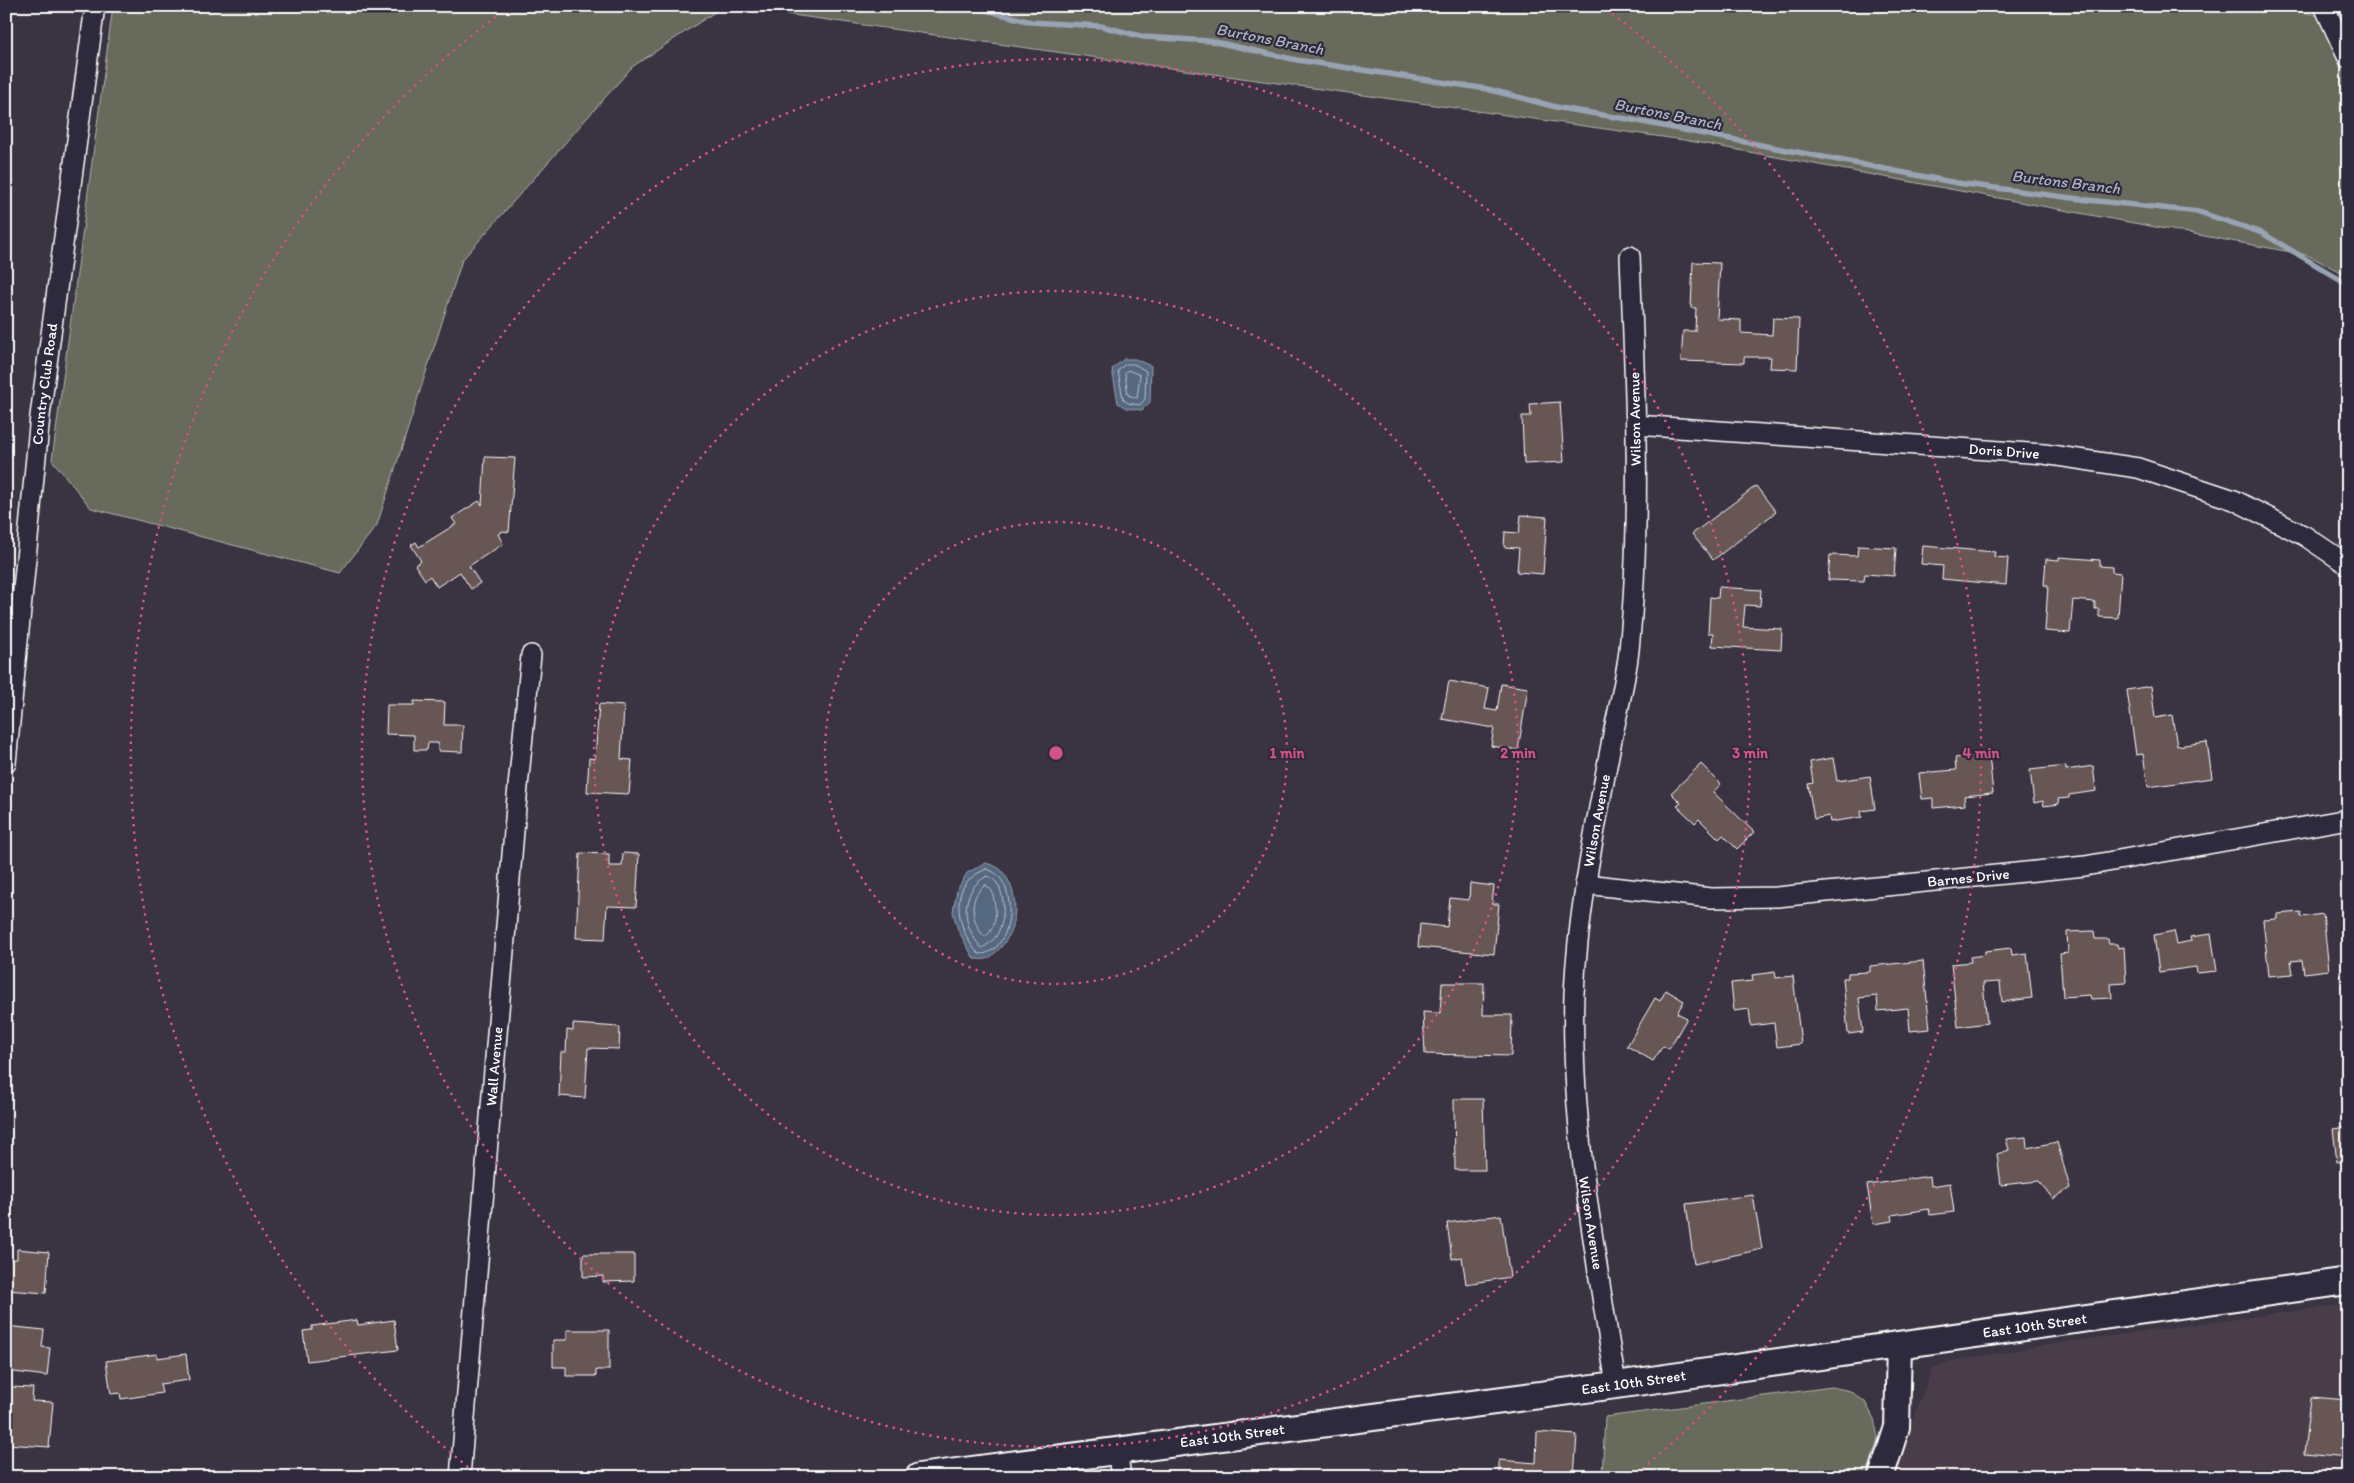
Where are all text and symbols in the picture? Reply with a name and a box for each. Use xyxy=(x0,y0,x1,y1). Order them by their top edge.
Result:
water label: Burtons Branch xyxy=(1215,19,1326,59)
water label: Burtons Branch xyxy=(1613,94,1724,134)
water label: Burtons Branch xyxy=(2011,166,2122,198)
street label: Country Club Road xyxy=(28,321,61,446)
street label: Wilson Avenue xyxy=(1625,372,1645,466)
street label: Doris Drive xyxy=(1968,440,2040,463)
centre of rings xyxy=(1047,744,1065,762)
text: 1 min xyxy=(1270,744,1305,762)
text: 2 min xyxy=(1500,744,1537,762)
text: 3 min xyxy=(1732,744,1769,762)
text: 4 min xyxy=(1963,744,2000,762)
street label: Wilson Avenue xyxy=(1580,773,1614,868)
street label: Barnes Drive xyxy=(1926,865,2010,891)
street label: Wall Avenue xyxy=(482,1026,507,1107)
street label: Wilson Avenue xyxy=(1575,1175,1607,1271)
street label: East 10th Street xyxy=(1981,1309,2088,1342)
street label: East 10th Street xyxy=(1581,1366,1687,1398)
street label: East 10th Street xyxy=(1179,1420,1286,1451)

